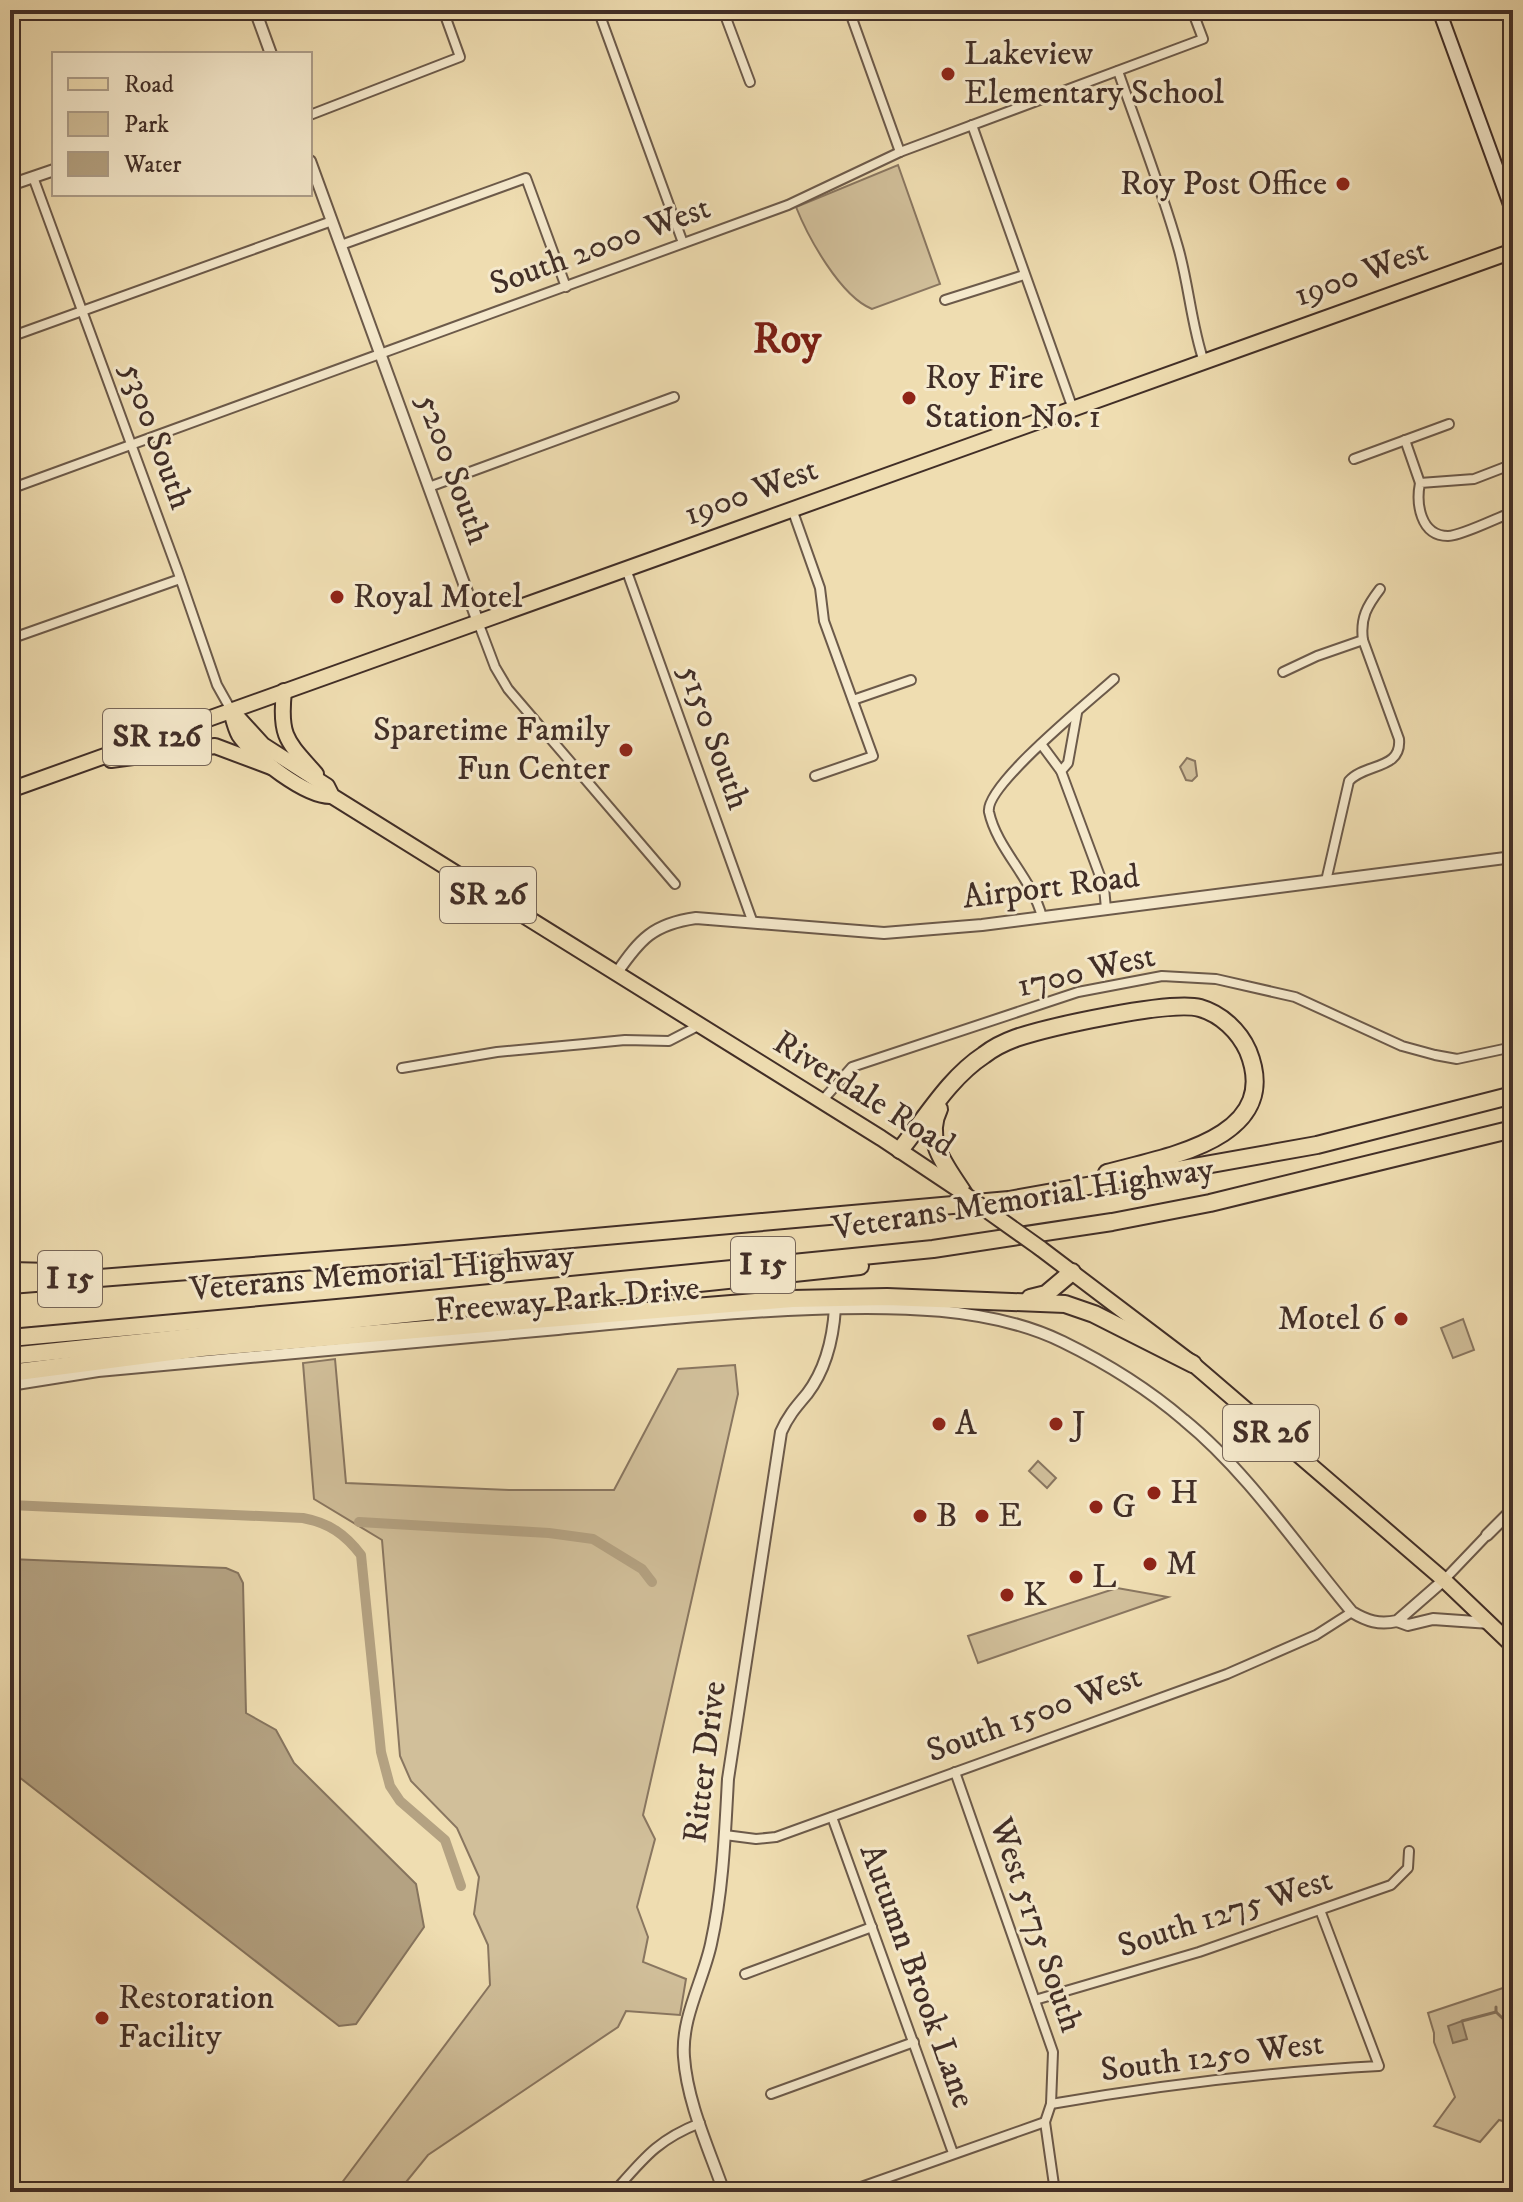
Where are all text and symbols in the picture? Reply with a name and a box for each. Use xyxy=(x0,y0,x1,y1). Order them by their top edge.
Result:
place label: Lakeview Elementary School xyxy=(964,33,1225,114)
legend xyxy=(52,52,312,196)
marker: Lakeview Elementary School xyxy=(939,65,957,83)
text: Road xyxy=(124,70,174,100)
text: Park xyxy=(124,110,169,140)
text: Water xyxy=(123,150,181,180)
place label: Roy Post Office xyxy=(1120,163,1327,205)
marker: Roy Post Office xyxy=(1334,175,1352,193)
street label: South 2000 West xyxy=(484,187,716,305)
street label: 1900 West xyxy=(1288,229,1434,317)
district label: Roy xyxy=(753,314,822,366)
street label: 5300 South xyxy=(110,357,202,515)
place label: Roy Fire Station No. 1 xyxy=(925,357,1101,438)
street label: 5200 South xyxy=(406,388,500,550)
marker: Roy Fire Station No. 1 xyxy=(900,389,918,407)
street label: 1900 West xyxy=(678,448,824,536)
place label: Royal Motel xyxy=(353,576,523,618)
marker: Royal Motel xyxy=(328,588,346,606)
street label: 5150 South xyxy=(668,659,760,815)
road number: SR 126 xyxy=(103,709,211,765)
place label: Sparetime Family Fun Center xyxy=(373,709,611,790)
marker: Sparetime Family Fun Center xyxy=(617,741,635,759)
street label: Airport Road xyxy=(960,855,1142,919)
road number: SR 26 xyxy=(440,867,536,923)
street label: 1700 West xyxy=(1013,935,1159,1007)
street label: Riverdale Road xyxy=(765,1022,963,1166)
street label: Veterans Memorial Highway xyxy=(828,1148,1218,1250)
street label: Veterans Memorial Highway xyxy=(187,1235,577,1311)
road number: I 15 xyxy=(731,1237,795,1293)
road number: I 15 xyxy=(38,1251,102,1307)
street label: Freeway Park Drive xyxy=(433,1267,701,1333)
place label: Motel 6 xyxy=(1278,1298,1386,1340)
marker: Motel 6 xyxy=(1392,1310,1410,1328)
place label: A xyxy=(955,1403,977,1445)
place label: J xyxy=(1069,1403,1086,1445)
road number: SR 26 xyxy=(1223,1405,1319,1461)
marker: A xyxy=(930,1415,948,1433)
marker: J xyxy=(1047,1415,1065,1433)
place label: H xyxy=(1170,1472,1199,1514)
marker: H xyxy=(1145,1484,1163,1502)
place label: G xyxy=(1112,1486,1136,1528)
place label: B xyxy=(936,1495,958,1537)
place label: E xyxy=(998,1495,1022,1537)
marker: G xyxy=(1087,1498,1105,1516)
marker: B xyxy=(911,1507,929,1525)
marker: E xyxy=(973,1507,991,1525)
place label: M xyxy=(1166,1543,1197,1585)
marker: M xyxy=(1141,1555,1159,1573)
place label: L xyxy=(1092,1556,1117,1598)
marker: L xyxy=(1067,1568,1085,1586)
place label: K xyxy=(1023,1574,1047,1616)
marker: K xyxy=(998,1586,1016,1604)
street label: South 1500 West xyxy=(921,1656,1147,1772)
street label: Ritter Drive xyxy=(674,1679,736,1845)
street label: West 5175 South xyxy=(979,1811,1092,2038)
street label: Autumn Brook Lane xyxy=(850,1838,984,2114)
street label: South 1275 West xyxy=(1112,1859,1338,1967)
place label: Restoration Facility xyxy=(118,1977,274,2058)
marker: Restoration Facility xyxy=(93,2009,111,2027)
street label: South 1250 West xyxy=(1098,2022,1326,2091)

